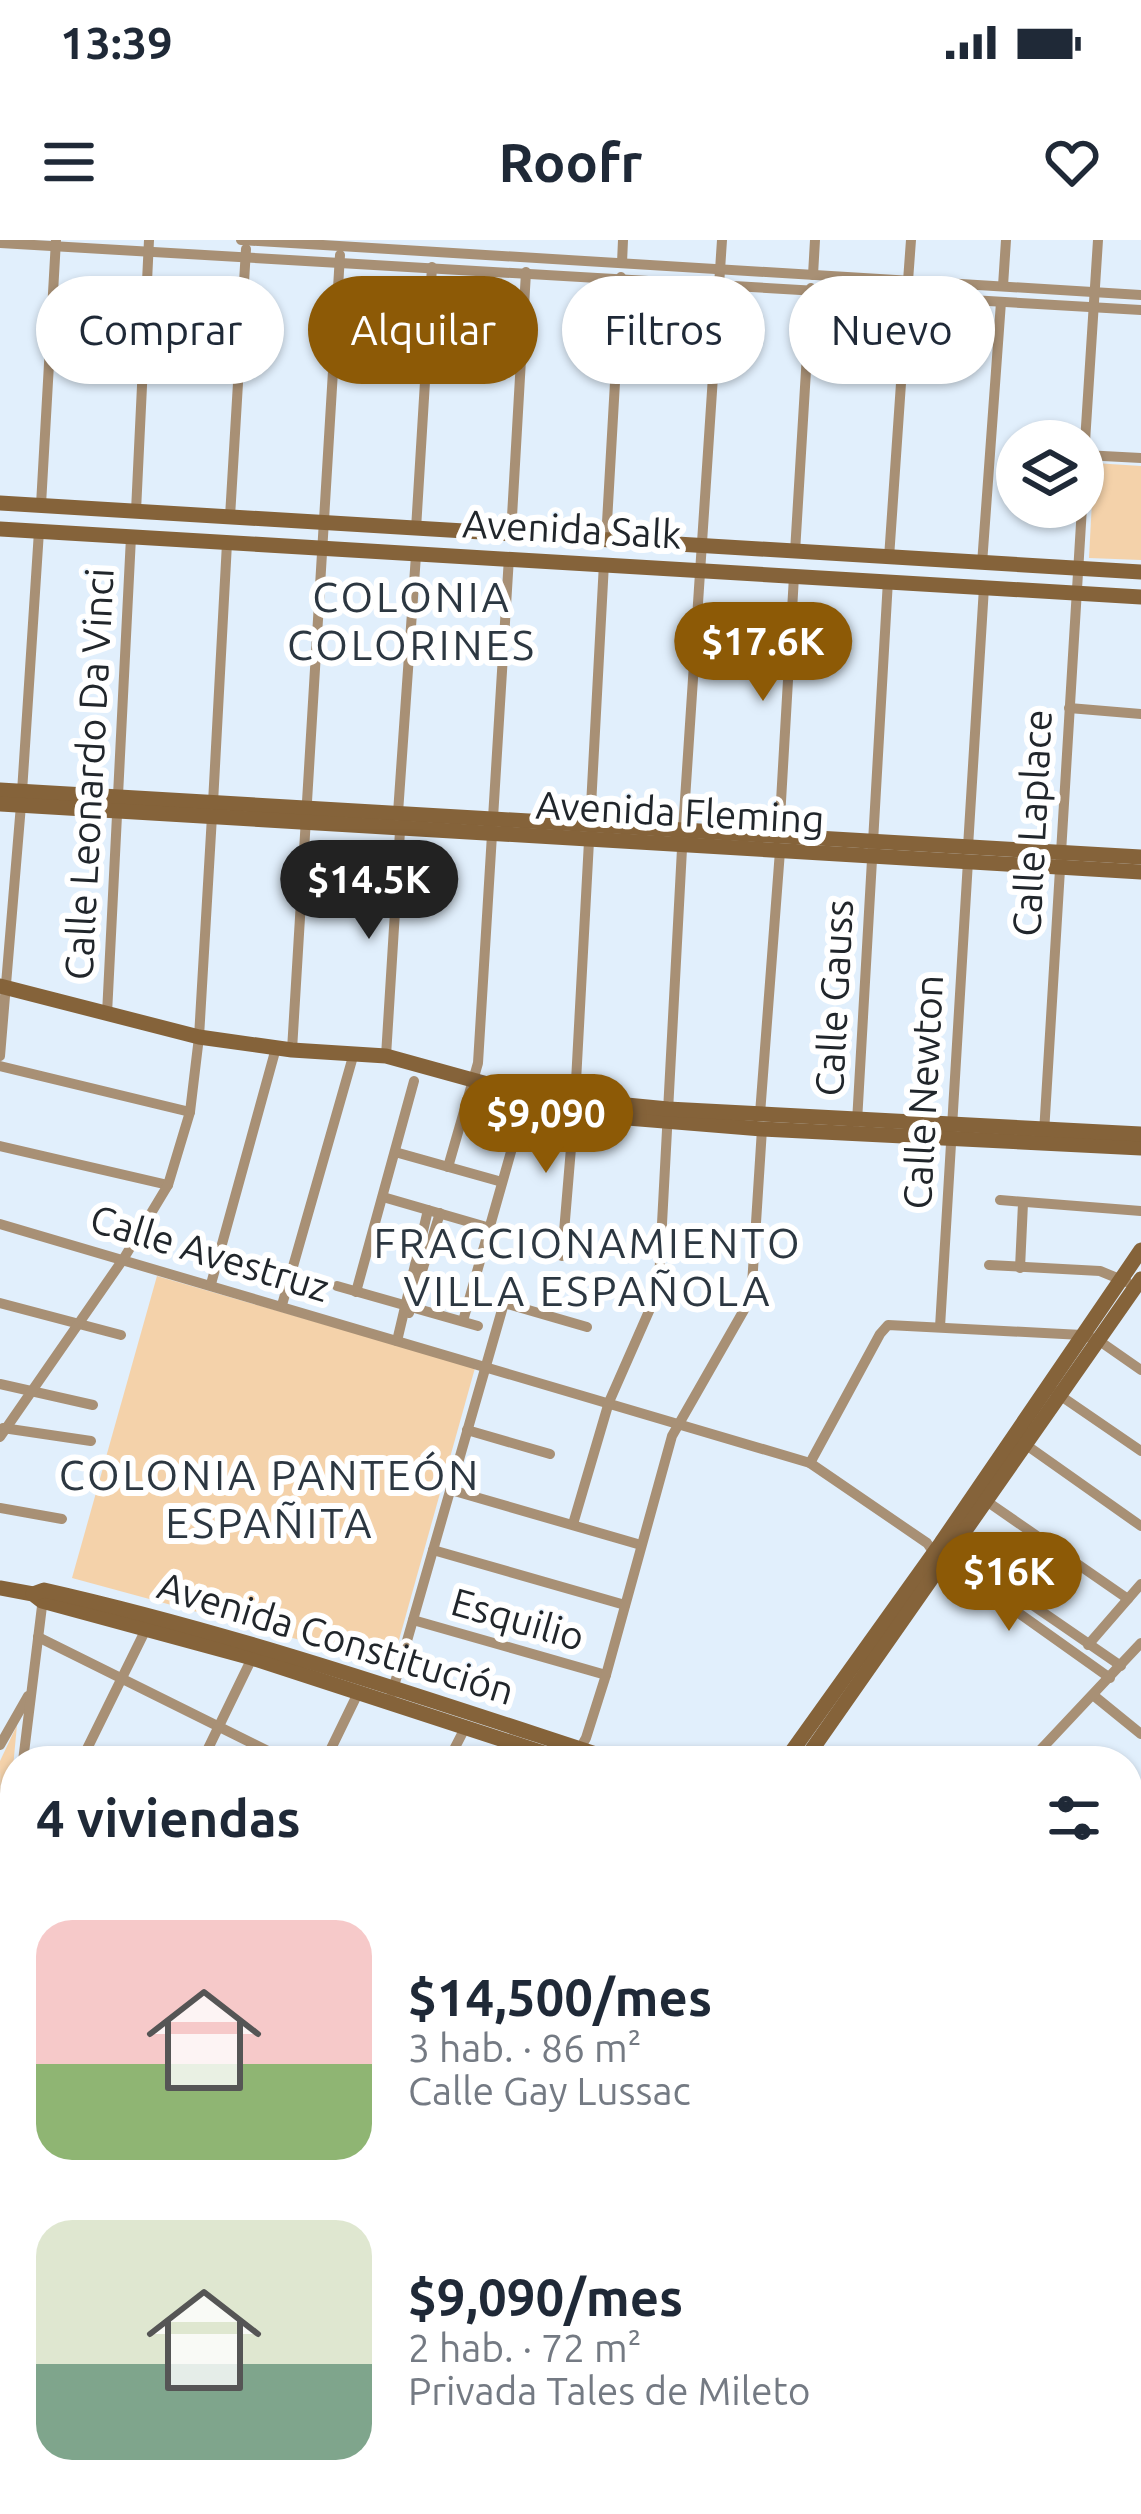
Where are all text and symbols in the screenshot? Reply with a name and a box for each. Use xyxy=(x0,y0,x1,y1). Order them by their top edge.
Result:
text: 13:39 xyxy=(60,17,173,68)
icon: menu xyxy=(36,129,102,195)
icon: heart xyxy=(1039,129,1105,195)
text: Roofr xyxy=(499,132,642,192)
chip: Comprar xyxy=(36,276,284,384)
chip: Alquilar xyxy=(308,276,538,384)
chip: Filtros xyxy=(562,276,765,384)
chip: Nuevo xyxy=(789,276,995,384)
map controls xyxy=(996,420,1104,528)
button: layers xyxy=(996,420,1104,528)
street label: Avenida Salk xyxy=(461,501,683,556)
street label: Calle Leonardo Da Vinci xyxy=(56,567,121,981)
district label: COLONIA COLORINES xyxy=(287,573,537,668)
pin: $17.6K xyxy=(665,602,861,704)
text: $17.6K xyxy=(701,619,825,662)
street label: Calle Laplace xyxy=(1004,708,1059,938)
street label: Avenida Fleming xyxy=(535,782,825,841)
pin: $14.5K xyxy=(271,840,467,942)
text: $14.5K xyxy=(307,857,431,900)
street label: Calle Gauss xyxy=(807,899,860,1097)
street label: Calle Newton xyxy=(895,974,950,1210)
pin: $9,090 xyxy=(448,1074,644,1176)
text: $9,090 xyxy=(486,1091,606,1134)
street label: Calle Avestruz xyxy=(86,1196,335,1309)
district label: FRACCIONAMIENTO VILLA ESPAÑOLA xyxy=(373,1219,803,1314)
district label: COLONIA PANTEÓN ESPAÑITA xyxy=(59,1451,481,1546)
pin: $16K xyxy=(938,1532,1080,1634)
text: $16K xyxy=(963,1549,1055,1592)
street label: Avenida Constitución xyxy=(153,1563,519,1712)
street label: Esquilio xyxy=(447,1579,589,1658)
icon: filters xyxy=(1041,1785,1107,1851)
text: 4 viviendas xyxy=(36,1789,301,1847)
icon: home xyxy=(132,1968,276,2112)
text: $14,500/mes xyxy=(408,1968,712,2026)
text: 3 hab. · 86 m² xyxy=(408,2026,642,2069)
text: Calle Gay Lussac xyxy=(408,2069,691,2112)
icon: home xyxy=(132,2268,276,2412)
text: $9,090/mes xyxy=(408,2268,683,2326)
text: 2 hab. · 72 m² xyxy=(408,2326,642,2369)
text: Privada Tales de Mileto xyxy=(408,2369,811,2412)

